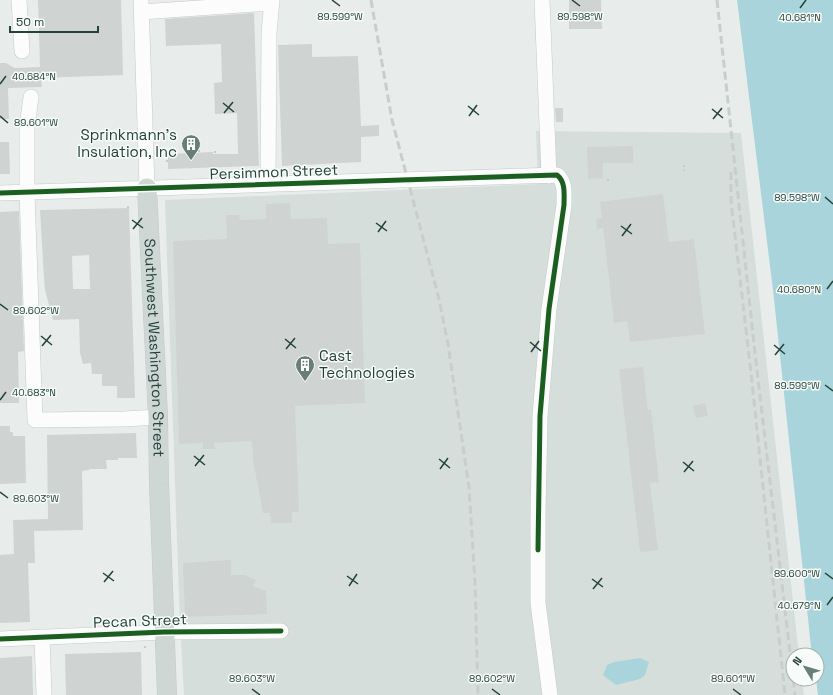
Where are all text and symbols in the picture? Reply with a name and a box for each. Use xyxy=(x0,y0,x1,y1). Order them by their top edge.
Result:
scale bar xyxy=(10,8,98,34)
text: 89.599°W xyxy=(317,10,363,23)
text: 89.598°W xyxy=(557,10,603,23)
text: 40.681°N xyxy=(779,11,821,24)
text: 50 m xyxy=(16,14,44,30)
text: 40.684°N xyxy=(12,70,56,83)
text: 89.601°W xyxy=(14,116,58,129)
place label: Sprinkmann's Insulation, Inc xyxy=(77,125,177,161)
building icon: Sprinkmann's Insulation, Inc xyxy=(180,133,202,161)
street label: Persimmon Street xyxy=(209,160,339,183)
text: 89.598°W xyxy=(774,191,820,204)
street label: Southwest Washington Street xyxy=(140,238,169,457)
text: 40.680°N xyxy=(777,283,821,296)
text: 89.602°W xyxy=(13,304,59,317)
place label: Cast Technologies xyxy=(319,346,415,382)
building icon: Cast Technologies xyxy=(294,354,316,382)
text: 89.599°W xyxy=(774,379,820,392)
text: 40.683°N xyxy=(12,386,56,399)
text: 89.603°W xyxy=(13,492,59,505)
text: 89.600°W xyxy=(774,567,820,580)
text: 40.679°N xyxy=(777,599,821,612)
street label: Pecan Street xyxy=(93,609,187,632)
north arrow xyxy=(785,647,825,687)
text: N xyxy=(789,654,805,668)
text: 89.603°W xyxy=(229,672,275,685)
text: 89.602°W xyxy=(469,672,515,685)
text: 89.601°W xyxy=(711,672,755,685)

